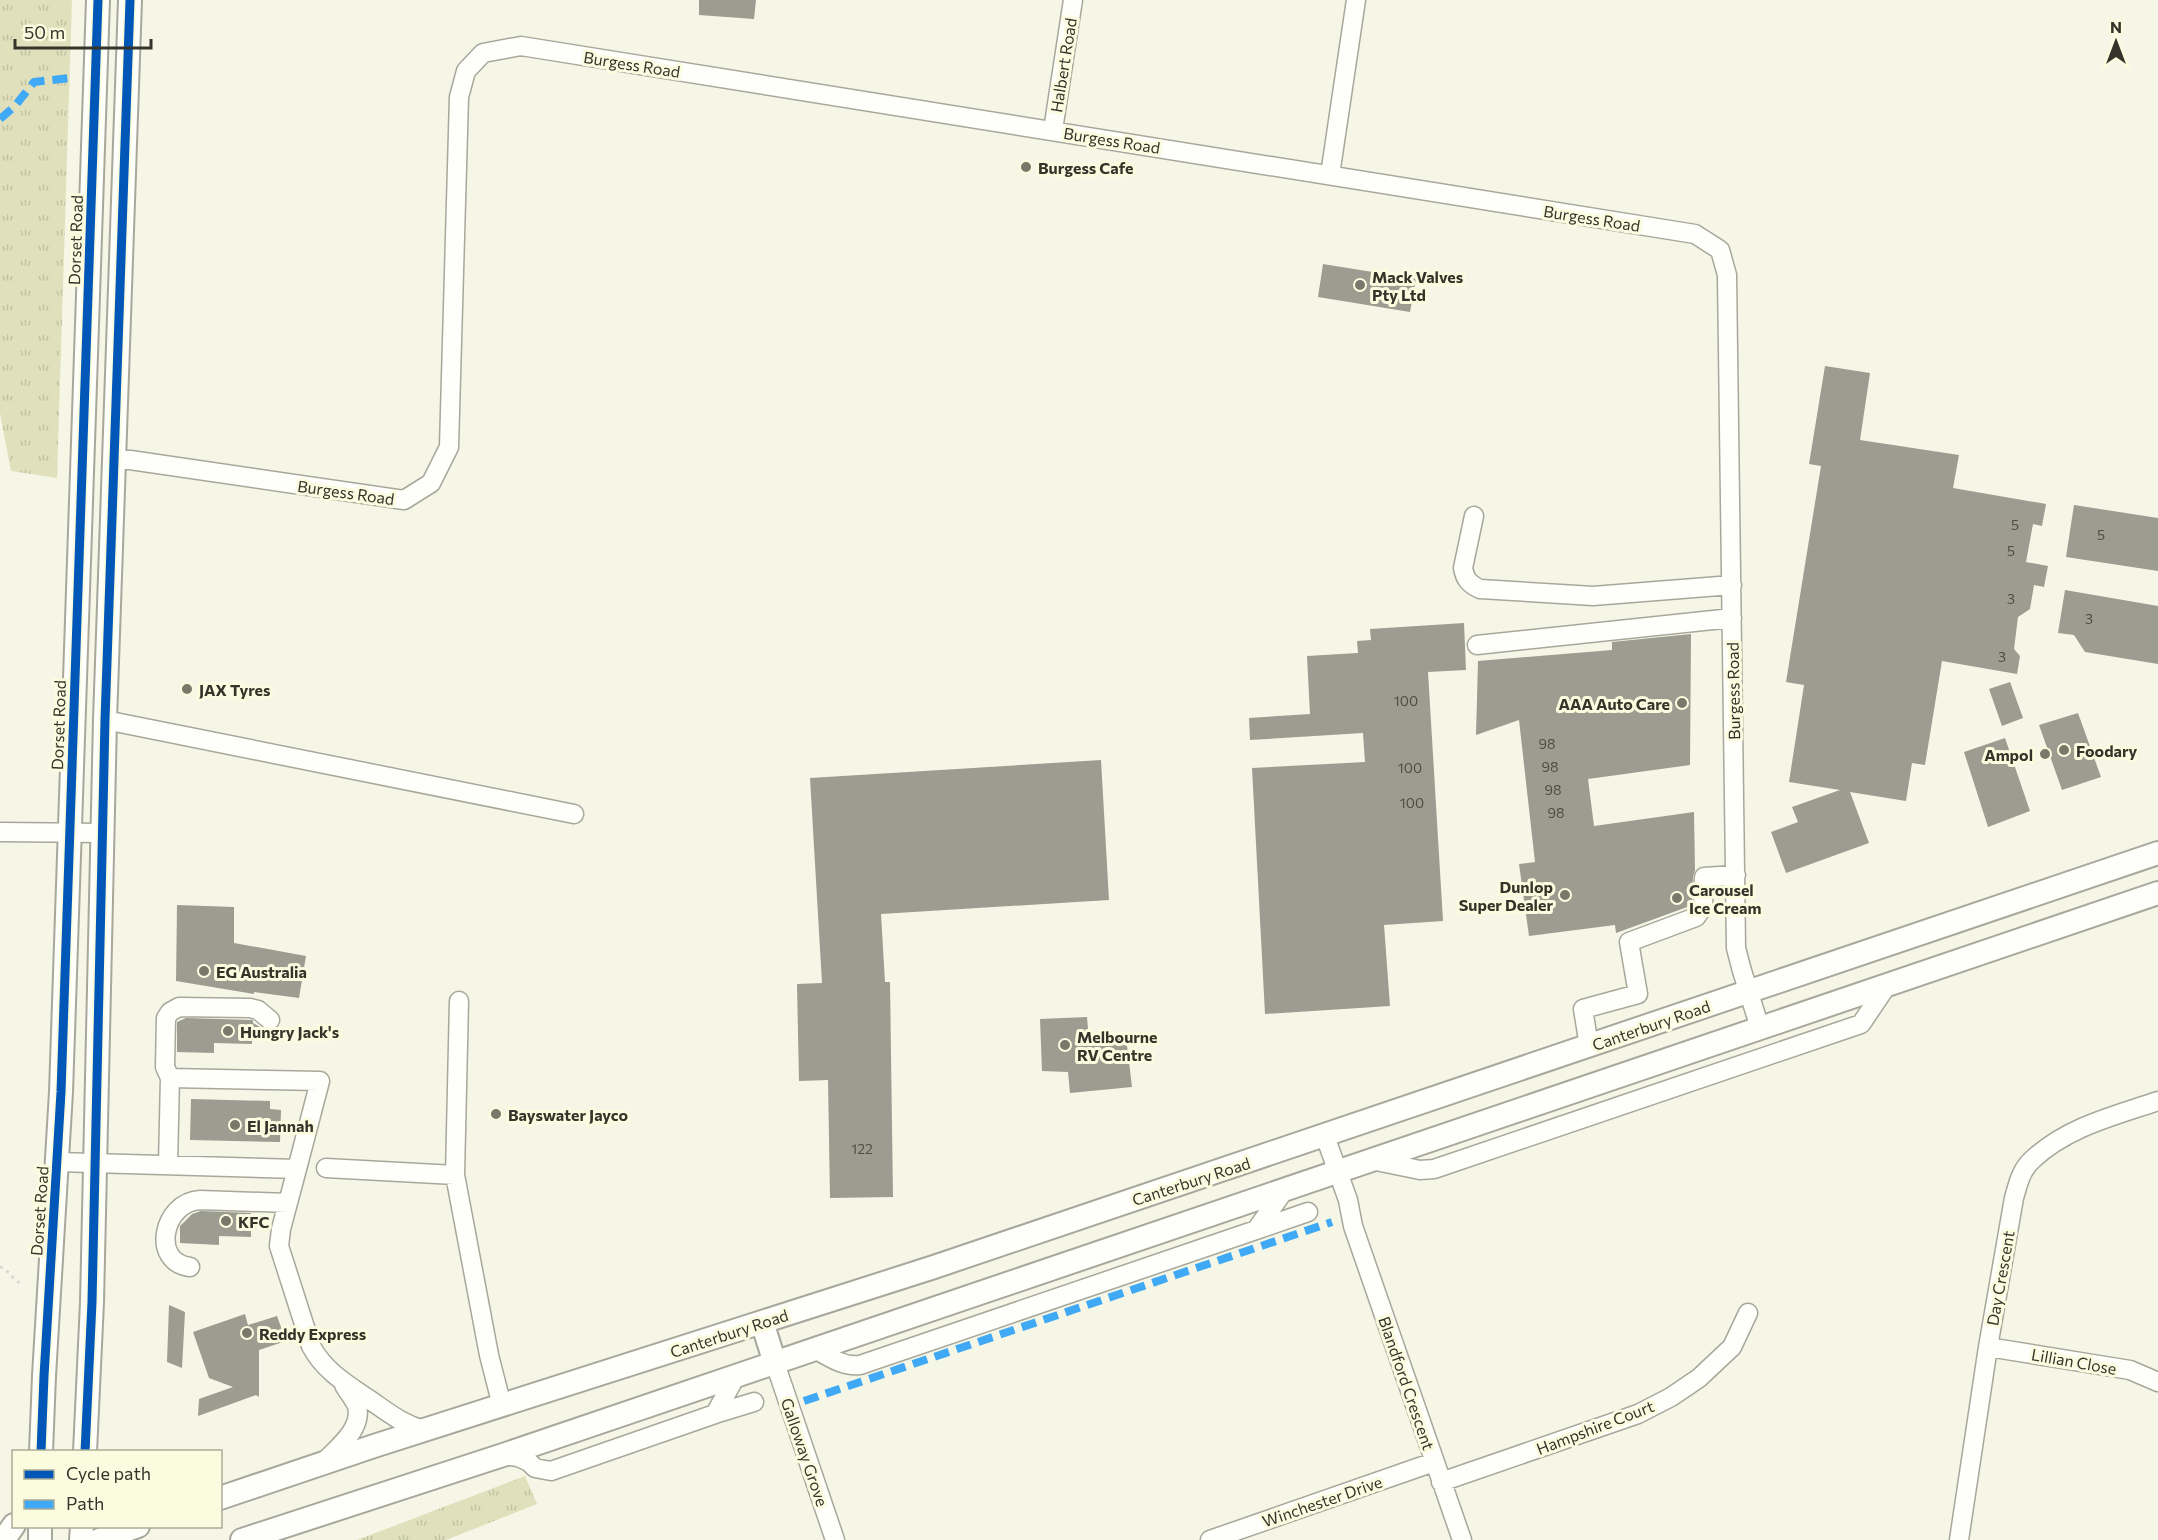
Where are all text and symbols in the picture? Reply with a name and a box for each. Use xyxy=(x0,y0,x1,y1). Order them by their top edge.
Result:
scale bar xyxy=(15,12,152,50)
north arrow xyxy=(2086,12,2146,72)
street label: Halbert Road xyxy=(1046,16,1080,114)
text: N xyxy=(2110,17,2122,36)
text: 50 m xyxy=(24,21,65,43)
street label: Burgess Road xyxy=(582,47,682,81)
street label: Burgess Road xyxy=(1062,123,1162,157)
place label: Burgess Cafe xyxy=(1038,158,1133,177)
marker: Burgess Cafe xyxy=(1019,160,1033,174)
street label: Dorset Road xyxy=(64,195,86,285)
street label: Burgess Road xyxy=(1542,201,1642,235)
place label: Mack Valves Pty Ltd xyxy=(1372,267,1463,304)
marker: Mack Valves Pty Ltd xyxy=(1353,278,1367,292)
street label: Burgess Road xyxy=(296,476,396,508)
house number: 5 xyxy=(2011,516,2019,533)
house number: 5 xyxy=(2097,526,2105,543)
house number: 5 xyxy=(2007,542,2015,559)
house number: 3 xyxy=(2007,590,2015,607)
house number: 3 xyxy=(2085,610,2093,627)
street label: Burgess Road xyxy=(1723,642,1743,740)
house number: 3 xyxy=(1998,648,2006,665)
street label: Dorset Road xyxy=(47,680,69,770)
place label: JAX Tyres xyxy=(199,680,270,699)
marker: JAX Tyres xyxy=(180,682,194,696)
house number: 100 xyxy=(1394,692,1418,709)
place label: AAA Auto Care xyxy=(1559,694,1670,713)
marker: AAA Auto Care xyxy=(1675,696,1689,710)
house number: 98 xyxy=(1539,735,1556,752)
place label: Foodary xyxy=(2076,741,2138,760)
marker: Foodary xyxy=(2057,743,2071,757)
place label: Ampol xyxy=(1984,745,2033,764)
marker: Ampol xyxy=(2038,747,2052,761)
house number: 98 xyxy=(1542,758,1559,775)
house number: 100 xyxy=(1398,759,1422,776)
house number: 98 xyxy=(1545,781,1562,798)
house number: 100 xyxy=(1400,794,1424,811)
house number: 98 xyxy=(1548,804,1565,821)
place label: Dunlop Super Dealer xyxy=(1459,877,1553,914)
place label: Carousel Ice Cream xyxy=(1689,880,1761,917)
marker: Dunlop Super Dealer xyxy=(1558,888,1572,902)
marker: Carousel Ice Cream xyxy=(1670,891,1684,905)
place label: EG Australia xyxy=(216,962,307,981)
marker: EG Australia xyxy=(197,964,211,978)
street label: Canterbury Road xyxy=(1590,996,1712,1054)
place label: Hungry Jack's xyxy=(240,1022,339,1041)
marker: Hungry Jack's xyxy=(221,1024,235,1038)
place label: Melbourne RV Centre xyxy=(1077,1027,1158,1064)
marker: Melbourne RV Centre xyxy=(1058,1038,1072,1052)
place label: Bayswater Jayco xyxy=(508,1105,629,1124)
marker: Bayswater Jayco xyxy=(489,1107,503,1121)
place label: El Jannah xyxy=(247,1116,314,1135)
marker: El Jannah xyxy=(228,1118,242,1132)
house number: 122 xyxy=(851,1140,873,1157)
street label: Canterbury Road xyxy=(1129,1153,1253,1209)
street label: Dorset Road xyxy=(26,1165,52,1257)
place label: KFC xyxy=(238,1212,269,1231)
marker: KFC xyxy=(219,1214,233,1228)
street label: Day Crescent xyxy=(1982,1229,2018,1327)
street label: Canterbury Road xyxy=(667,1305,791,1361)
street label: Blandford Crescent xyxy=(1375,1314,1439,1453)
place label: Reddy Express xyxy=(259,1324,366,1343)
marker: Reddy Express xyxy=(240,1326,254,1340)
street label: Lillian Close xyxy=(2030,1344,2118,1378)
street label: Galloway Grove xyxy=(778,1395,832,1509)
street label: Hampshire Court xyxy=(1534,1396,1657,1458)
legend xyxy=(12,1450,222,1528)
text: Cycle path xyxy=(66,1462,151,1484)
street label: Winchester Drive xyxy=(1260,1472,1384,1530)
text: Path xyxy=(66,1492,104,1514)

